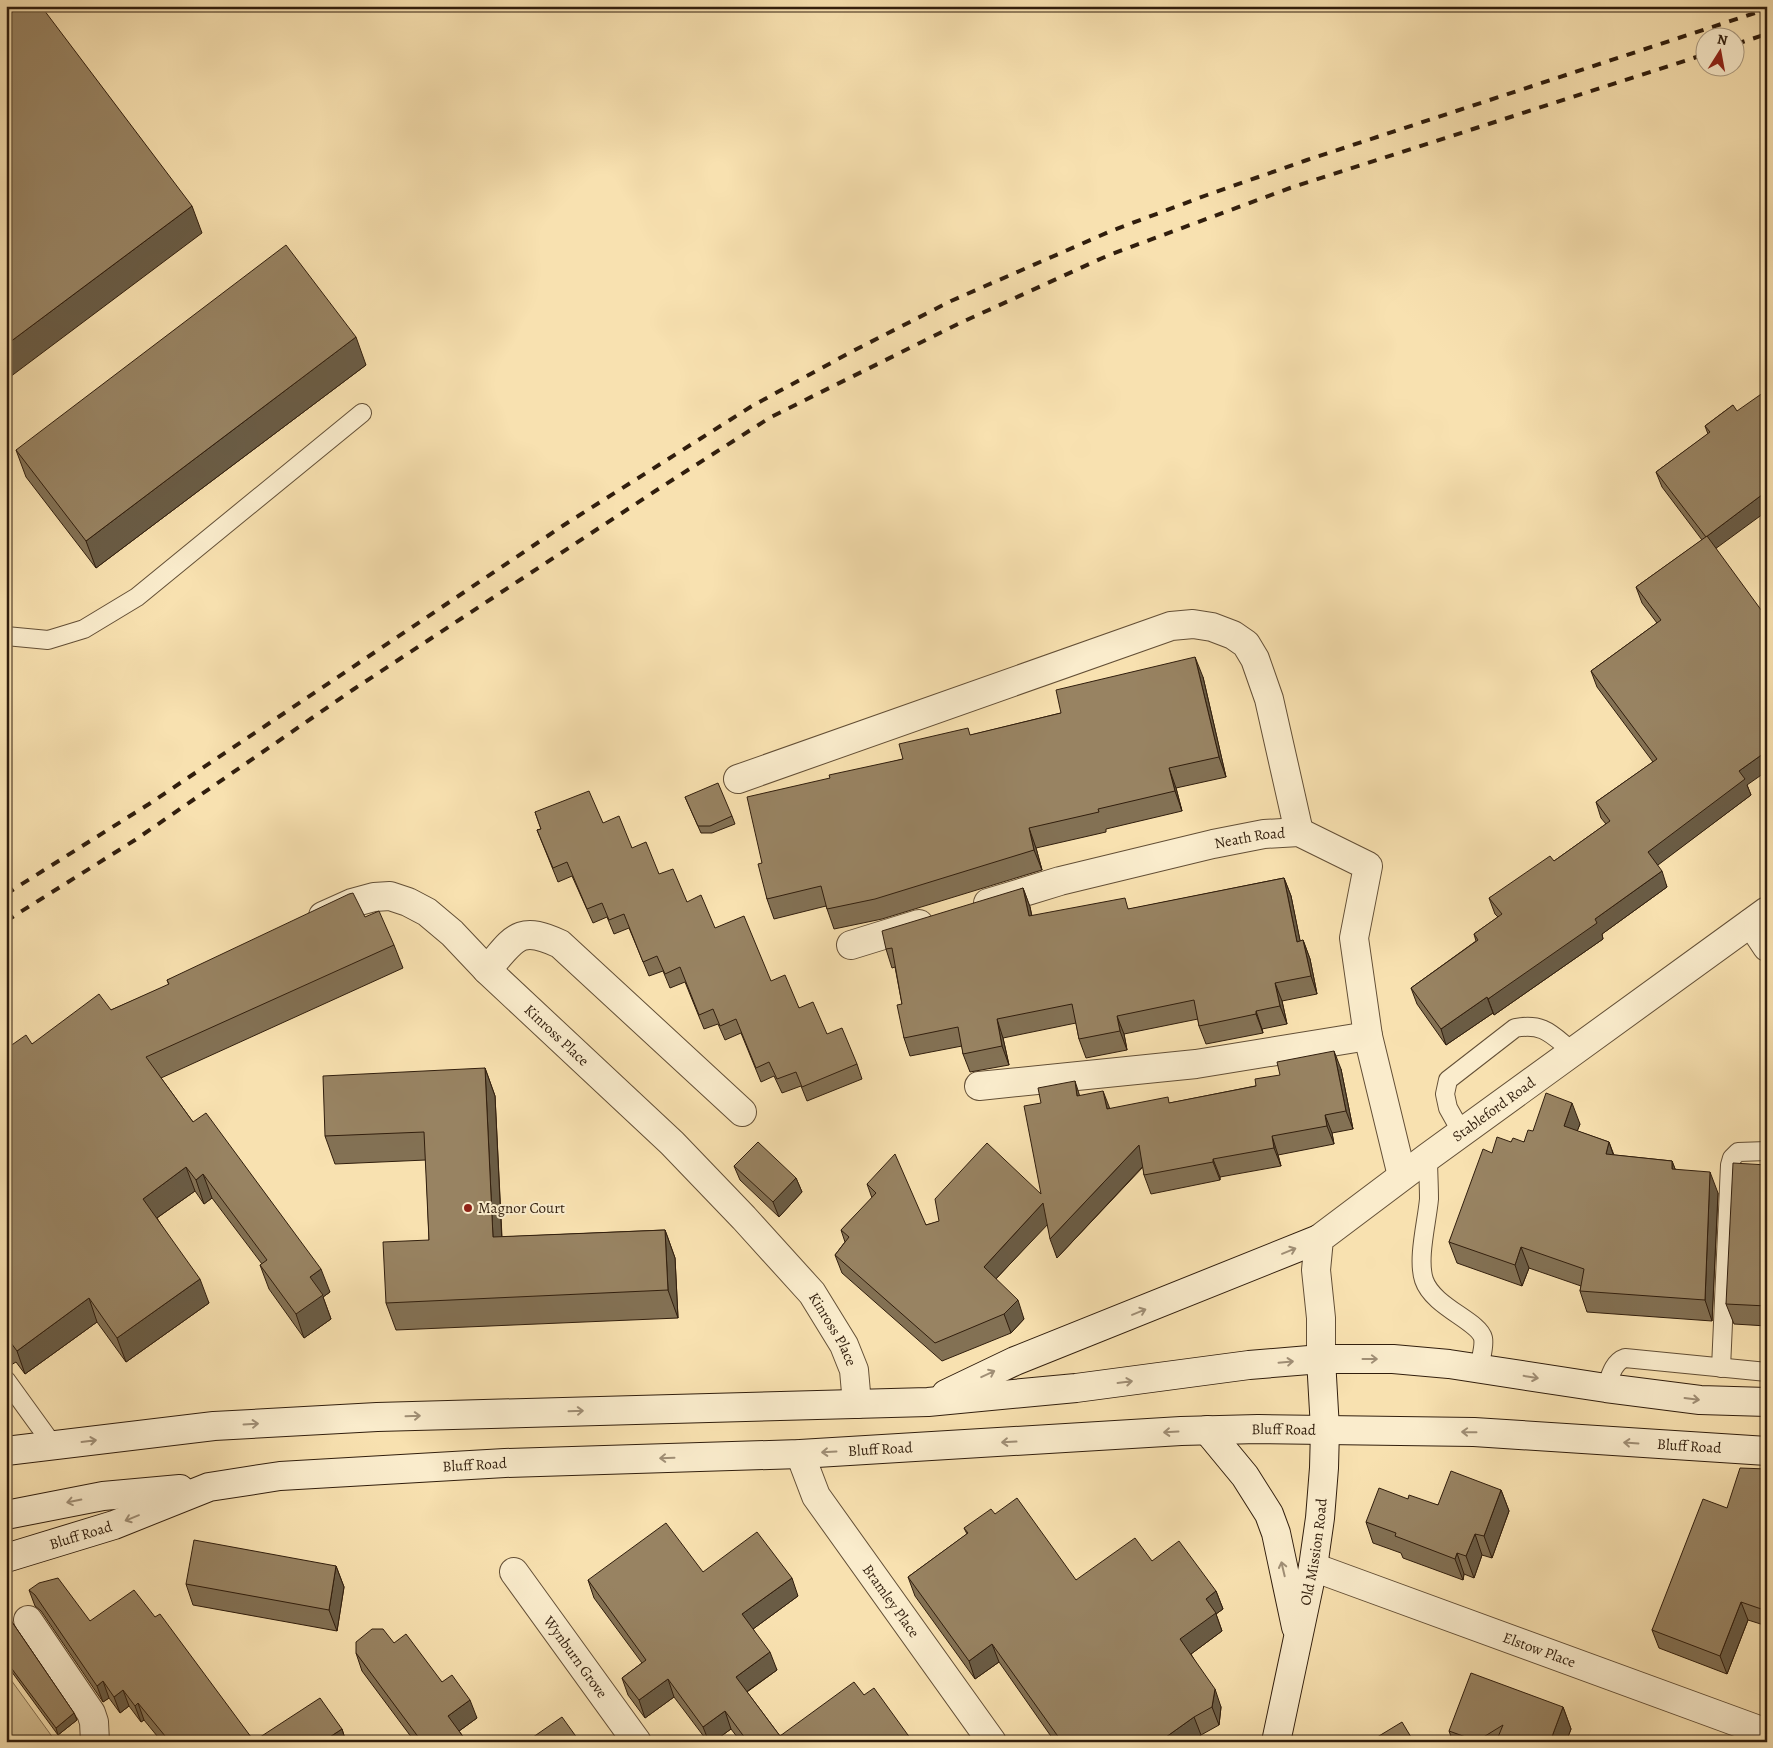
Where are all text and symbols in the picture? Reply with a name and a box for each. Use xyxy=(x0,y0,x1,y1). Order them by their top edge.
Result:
north arrow xyxy=(1696,28,1746,78)
text: N xyxy=(1716,29,1729,50)
street label: Neath Road xyxy=(1213,823,1287,854)
street label: Kinross Place xyxy=(520,1000,594,1071)
street label: Stableford Road xyxy=(1448,1072,1540,1146)
place label: Magnor Court xyxy=(478,1198,565,1218)
marker: Magnor Court xyxy=(462,1202,474,1214)
one-way arrow xyxy=(1281,1246,1296,1255)
street label: Kinross Place xyxy=(804,1289,861,1369)
one-way arrow xyxy=(1130,1307,1146,1316)
one-way arrow xyxy=(1362,1354,1378,1364)
one-way arrow xyxy=(1278,1357,1294,1367)
one-way arrow xyxy=(980,1368,995,1378)
one-way arrow xyxy=(1523,1372,1539,1382)
one-way arrow xyxy=(1116,1376,1132,1386)
one-way arrow xyxy=(1684,1394,1700,1404)
one-way arrow xyxy=(567,1406,583,1416)
one-way arrow xyxy=(404,1411,421,1421)
one-way arrow xyxy=(243,1419,259,1428)
street label: Bluff Road xyxy=(1251,1419,1317,1440)
one-way arrow xyxy=(1163,1428,1179,1437)
one-way arrow xyxy=(1461,1428,1477,1437)
street label: Bluff Road xyxy=(1656,1434,1723,1458)
one-way arrow xyxy=(81,1436,97,1446)
street label: Bluff Road xyxy=(847,1437,914,1461)
one-way arrow xyxy=(1001,1437,1017,1446)
one-way arrow xyxy=(1623,1438,1639,1447)
one-way arrow xyxy=(822,1448,838,1457)
street label: Bluff Road xyxy=(442,1453,508,1477)
one-way arrow xyxy=(659,1453,676,1463)
one-way arrow xyxy=(66,1497,82,1507)
street label: Old Mission Road xyxy=(1295,1497,1332,1607)
one-way arrow xyxy=(125,1514,140,1523)
street label: Bluff Road xyxy=(47,1516,115,1554)
street label: Bramley Place xyxy=(858,1560,924,1642)
one-way arrow xyxy=(1278,1561,1287,1577)
street label: Wynburn Grove xyxy=(538,1611,612,1702)
street label: Elstow Place xyxy=(1500,1627,1579,1672)

